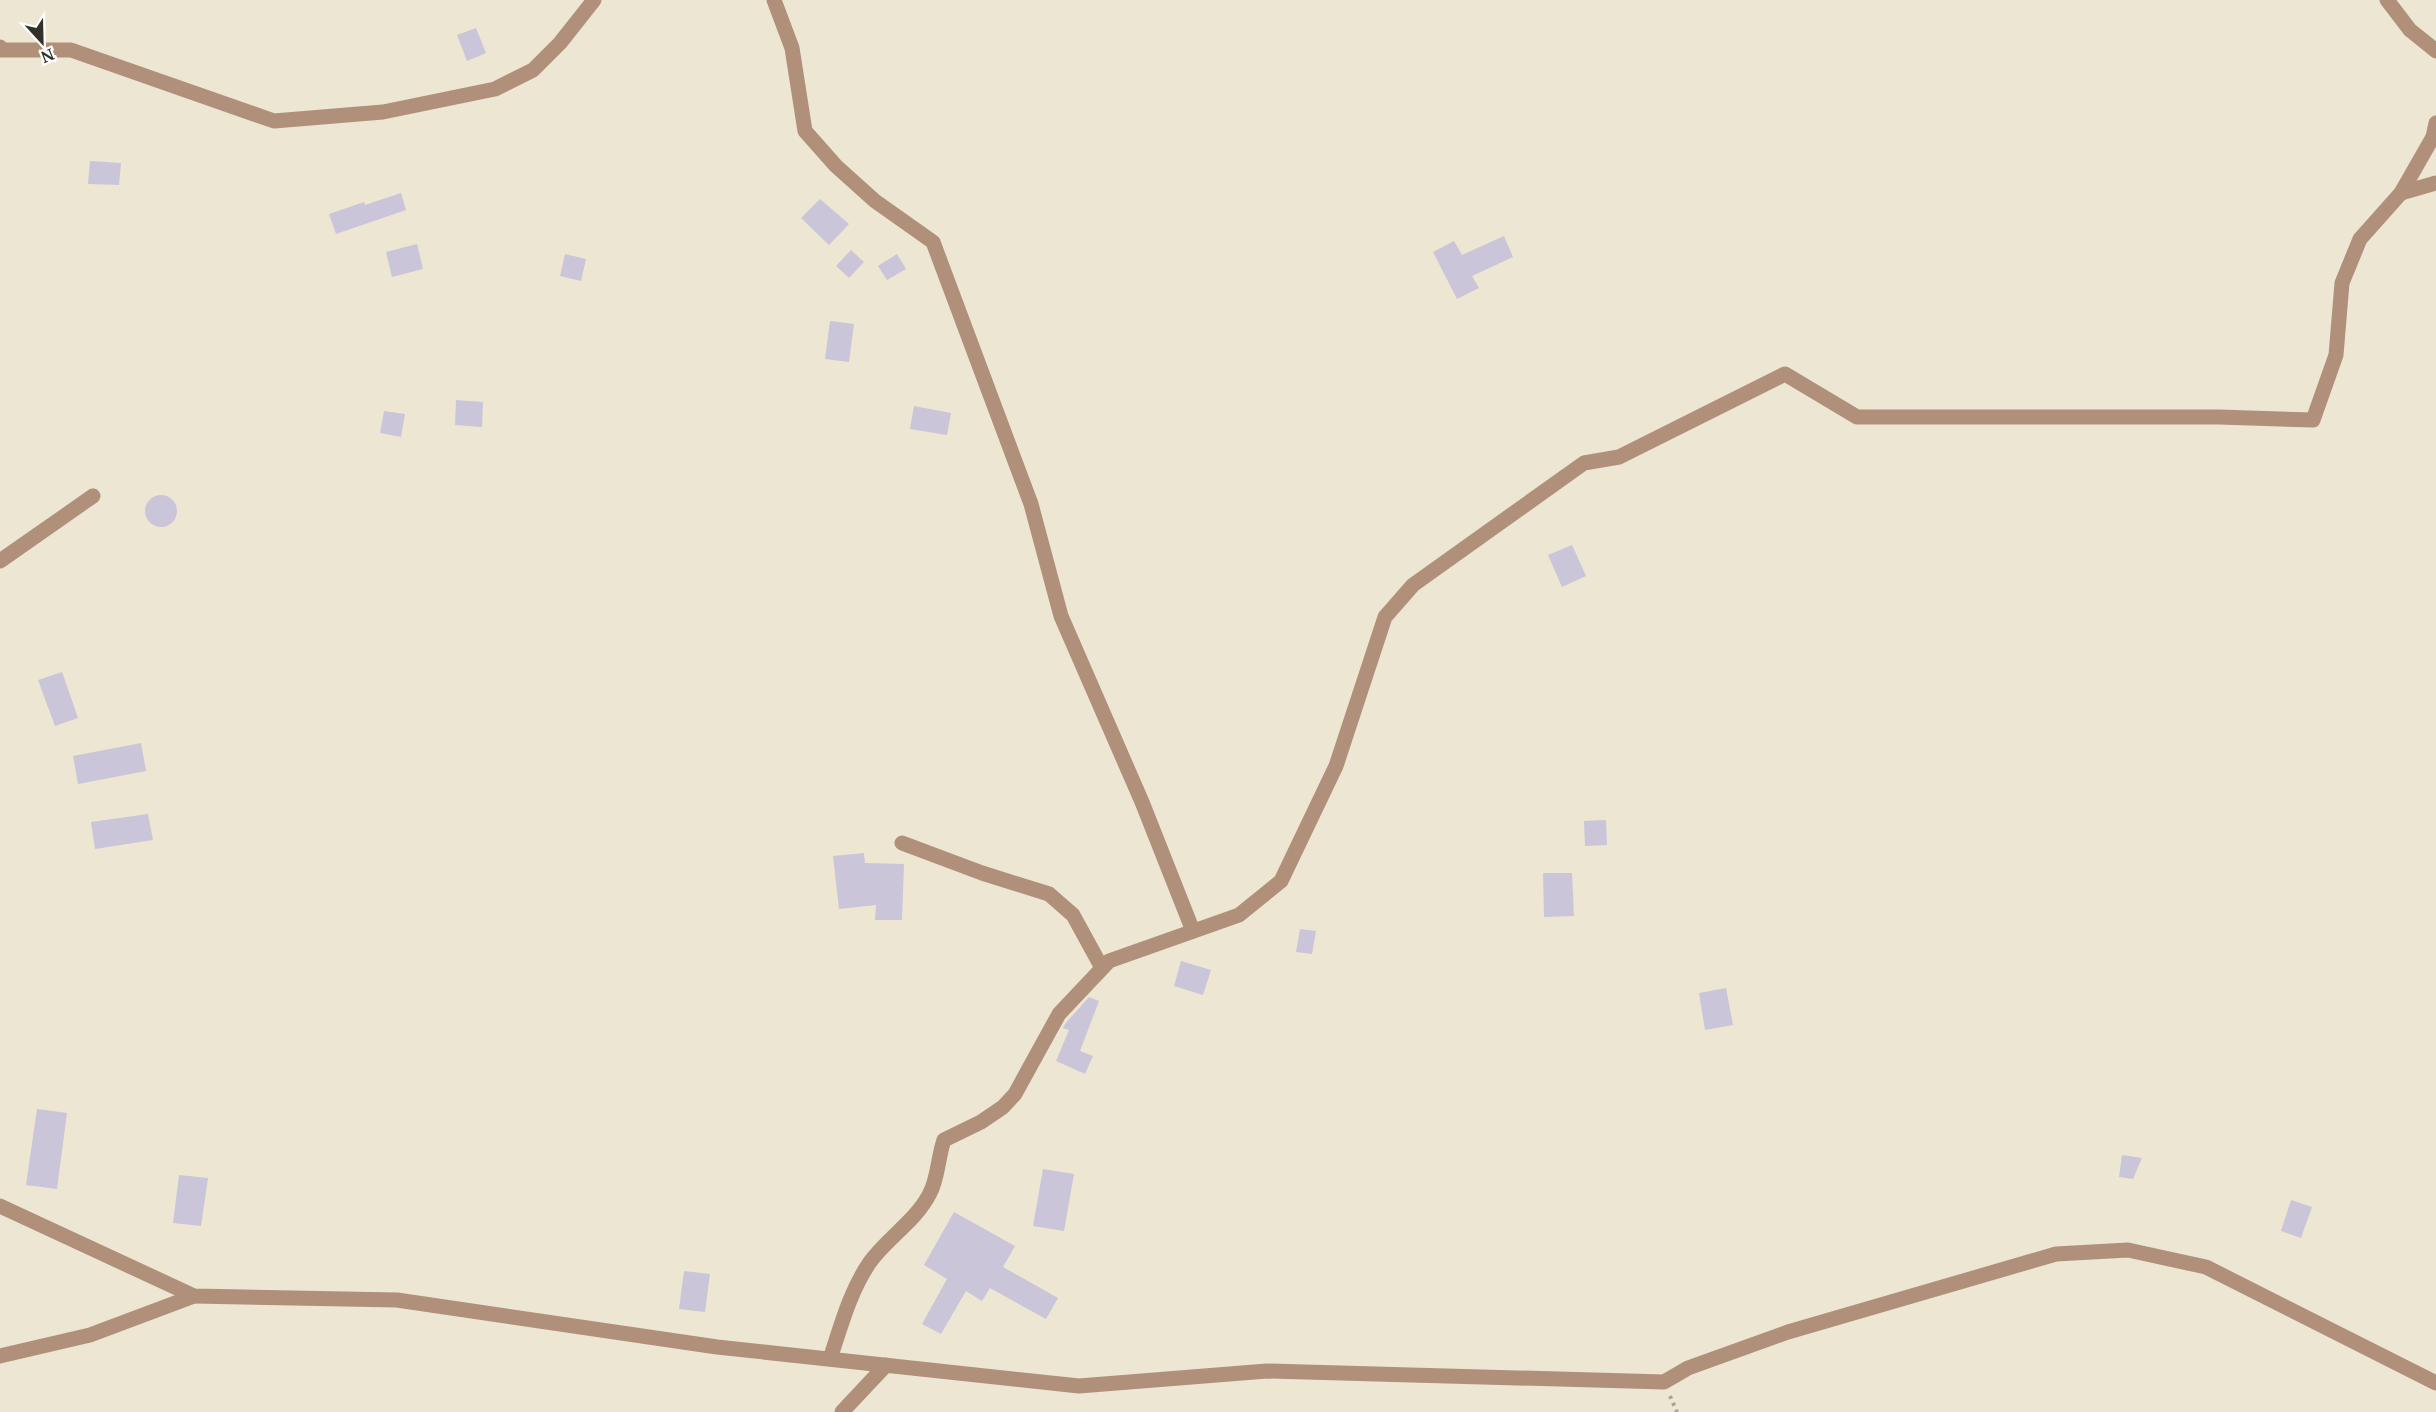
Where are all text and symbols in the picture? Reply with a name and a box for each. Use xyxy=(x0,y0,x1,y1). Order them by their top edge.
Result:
north arrow xyxy=(12,12,72,72)
text: N xyxy=(37,43,58,69)

